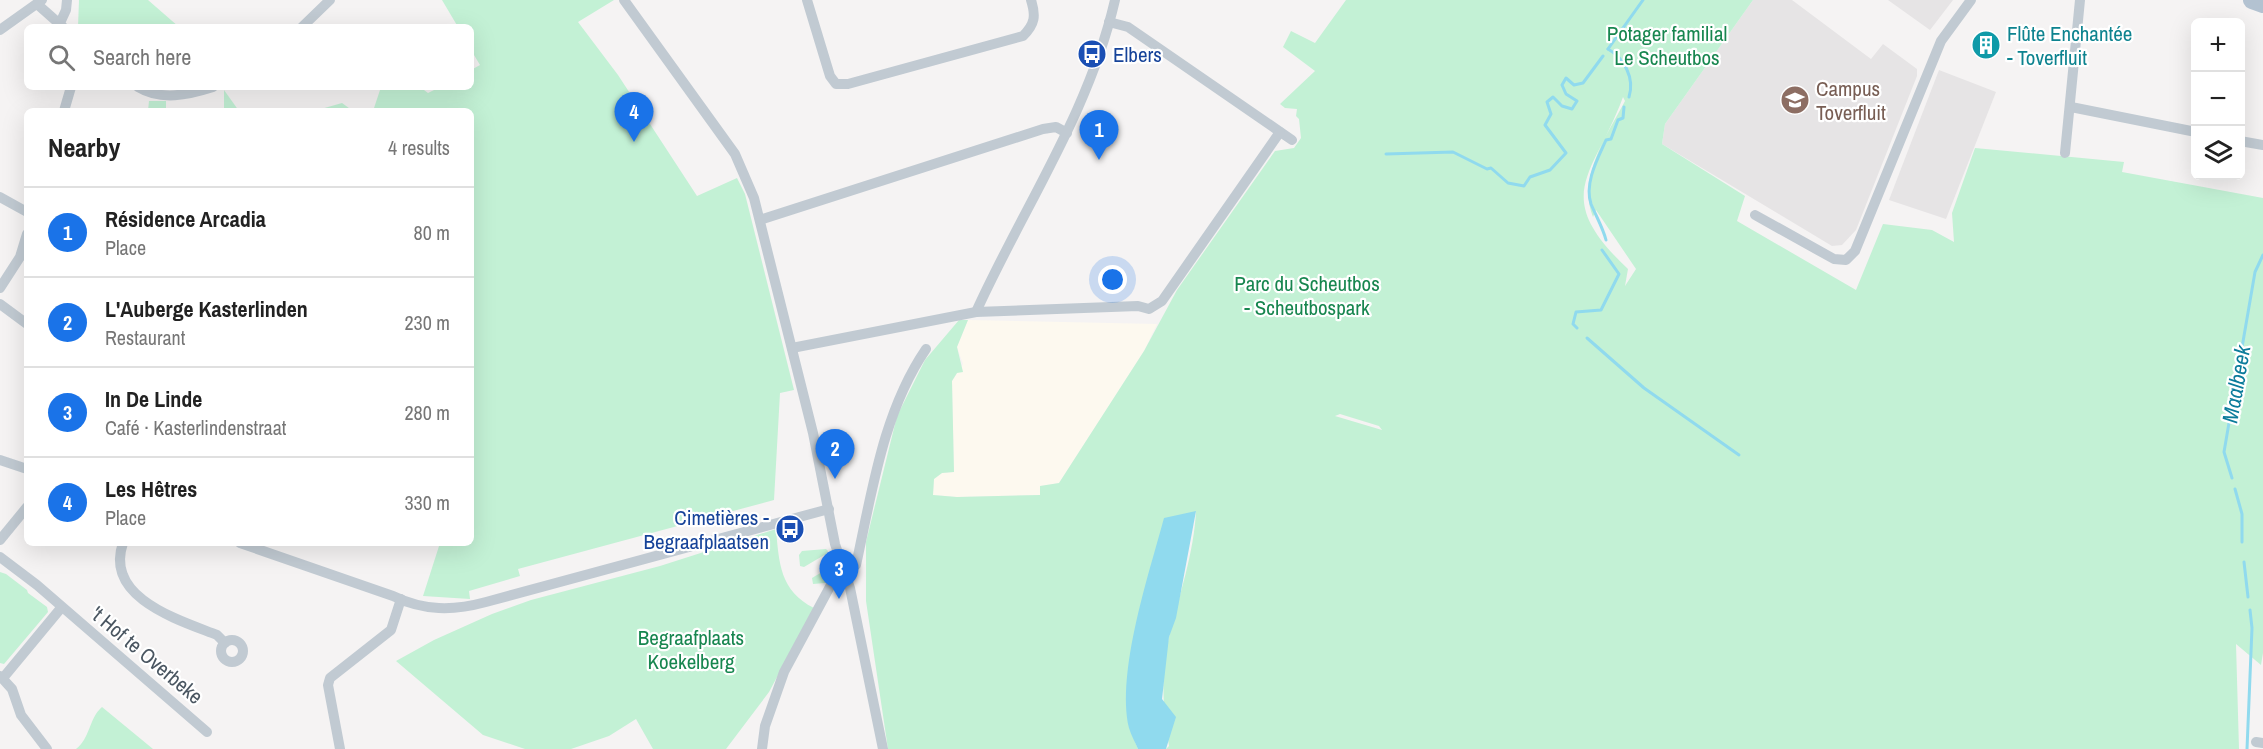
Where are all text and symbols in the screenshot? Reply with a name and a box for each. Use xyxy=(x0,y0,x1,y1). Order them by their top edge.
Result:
map controls xyxy=(2191,18,2245,180)
button: + xyxy=(2191,18,2245,72)
park label: Potager familial Le Scheutbos xyxy=(1607,19,1727,72)
place label: Flûte Enchantée - Toverfluit xyxy=(2007,19,2132,72)
search box xyxy=(24,24,474,90)
building icon: Flûte Enchantée - Toverfluit xyxy=(1970,29,2002,61)
bus stop icon: Elbers xyxy=(1076,38,1108,70)
place label: Elbers xyxy=(1113,40,1162,69)
icon: search xyxy=(45,41,78,74)
text: Search here xyxy=(93,42,191,72)
button: − xyxy=(2191,72,2245,126)
place label: Campus Toverfluit xyxy=(1816,74,1886,127)
school or university icon: Campus Toverfluit xyxy=(1779,84,1811,116)
pin: 4 xyxy=(614,92,654,142)
pin: 1 xyxy=(1080,110,1118,160)
button: layers xyxy=(2191,126,2245,180)
text: Nearby xyxy=(48,130,120,165)
text: 4 results xyxy=(388,134,450,161)
text: Résidence Arcadia xyxy=(105,204,266,234)
text: 1 xyxy=(63,219,72,246)
text: 80 m xyxy=(414,219,450,246)
text: Place xyxy=(105,234,146,261)
your location xyxy=(1098,265,1127,294)
park label: Parc du Scheutbos - Scheutbospark xyxy=(1234,269,1380,322)
text: L'Auberge Kasterlinden xyxy=(105,294,308,324)
text: 2 xyxy=(63,309,72,336)
text: 230 m xyxy=(404,309,450,336)
text: Restaurant xyxy=(105,324,185,351)
water label: Maalbeek xyxy=(2214,342,2258,425)
text: In De Linde xyxy=(105,384,202,414)
text: 3 xyxy=(63,399,72,426)
text: 280 m xyxy=(404,399,450,426)
text: Café · Kasterlindenstraat xyxy=(105,414,286,441)
pin: 2 xyxy=(816,430,854,479)
text: Les Hêtres xyxy=(105,474,197,504)
text: 4 xyxy=(63,489,72,516)
text: 330 m xyxy=(404,489,450,516)
place label: Cimetières - Begraafplaatsen xyxy=(644,503,769,556)
text: Place xyxy=(105,504,146,531)
bus stop icon: Cimetières - Begraafplaatsen xyxy=(774,513,806,545)
pin: 3 xyxy=(820,550,858,599)
street label: 't Hof te Overbeke xyxy=(85,599,209,711)
park label: Begraafplaats Koekelberg xyxy=(638,623,744,676)

